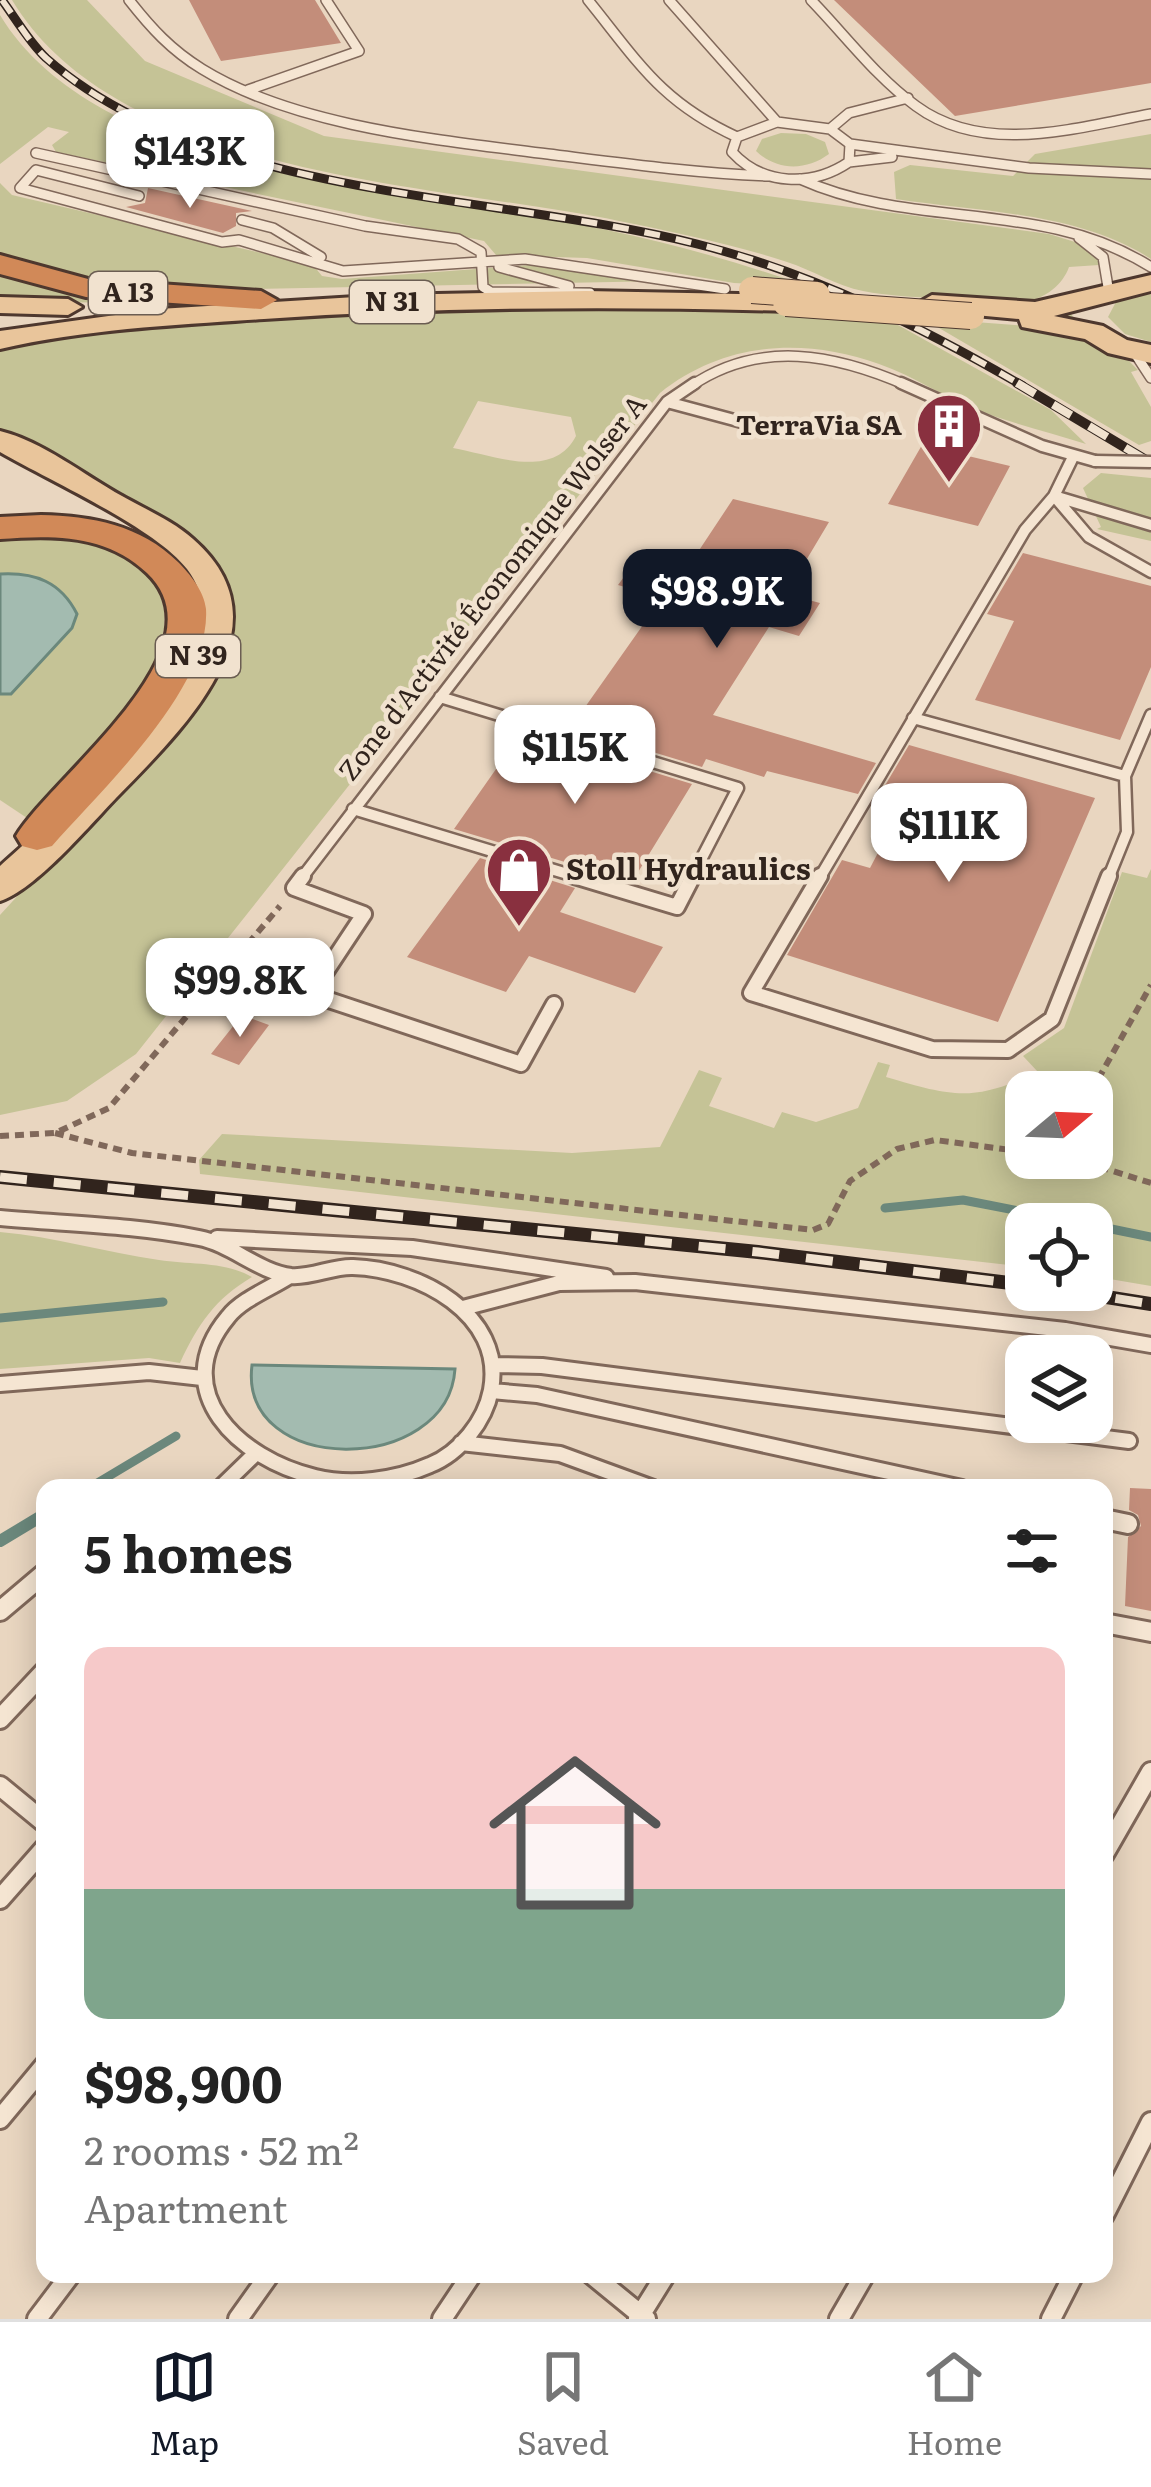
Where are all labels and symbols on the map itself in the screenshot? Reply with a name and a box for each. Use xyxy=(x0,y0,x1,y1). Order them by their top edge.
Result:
pin: $143K xyxy=(106,109,274,211)
road number: A 13 xyxy=(89,272,167,314)
road number: N 31 xyxy=(350,281,434,323)
street label: Zone d'Activité Économique Wolser A xyxy=(327,385,654,788)
building icon: TerraVia SA xyxy=(914,391,984,485)
place label: TerraVia SA xyxy=(736,403,903,443)
pin: $98.9K xyxy=(619,549,815,651)
road number: N 39 xyxy=(156,635,240,677)
pin: $115K xyxy=(491,705,659,807)
pin: $111K xyxy=(865,783,1033,885)
shop icon: Stoll Hydraulics xyxy=(484,835,554,929)
place label: Stoll Hydraulics xyxy=(566,845,811,889)
pin: $99.8K xyxy=(142,938,338,1040)
north arrow xyxy=(1005,1071,1113,1179)

